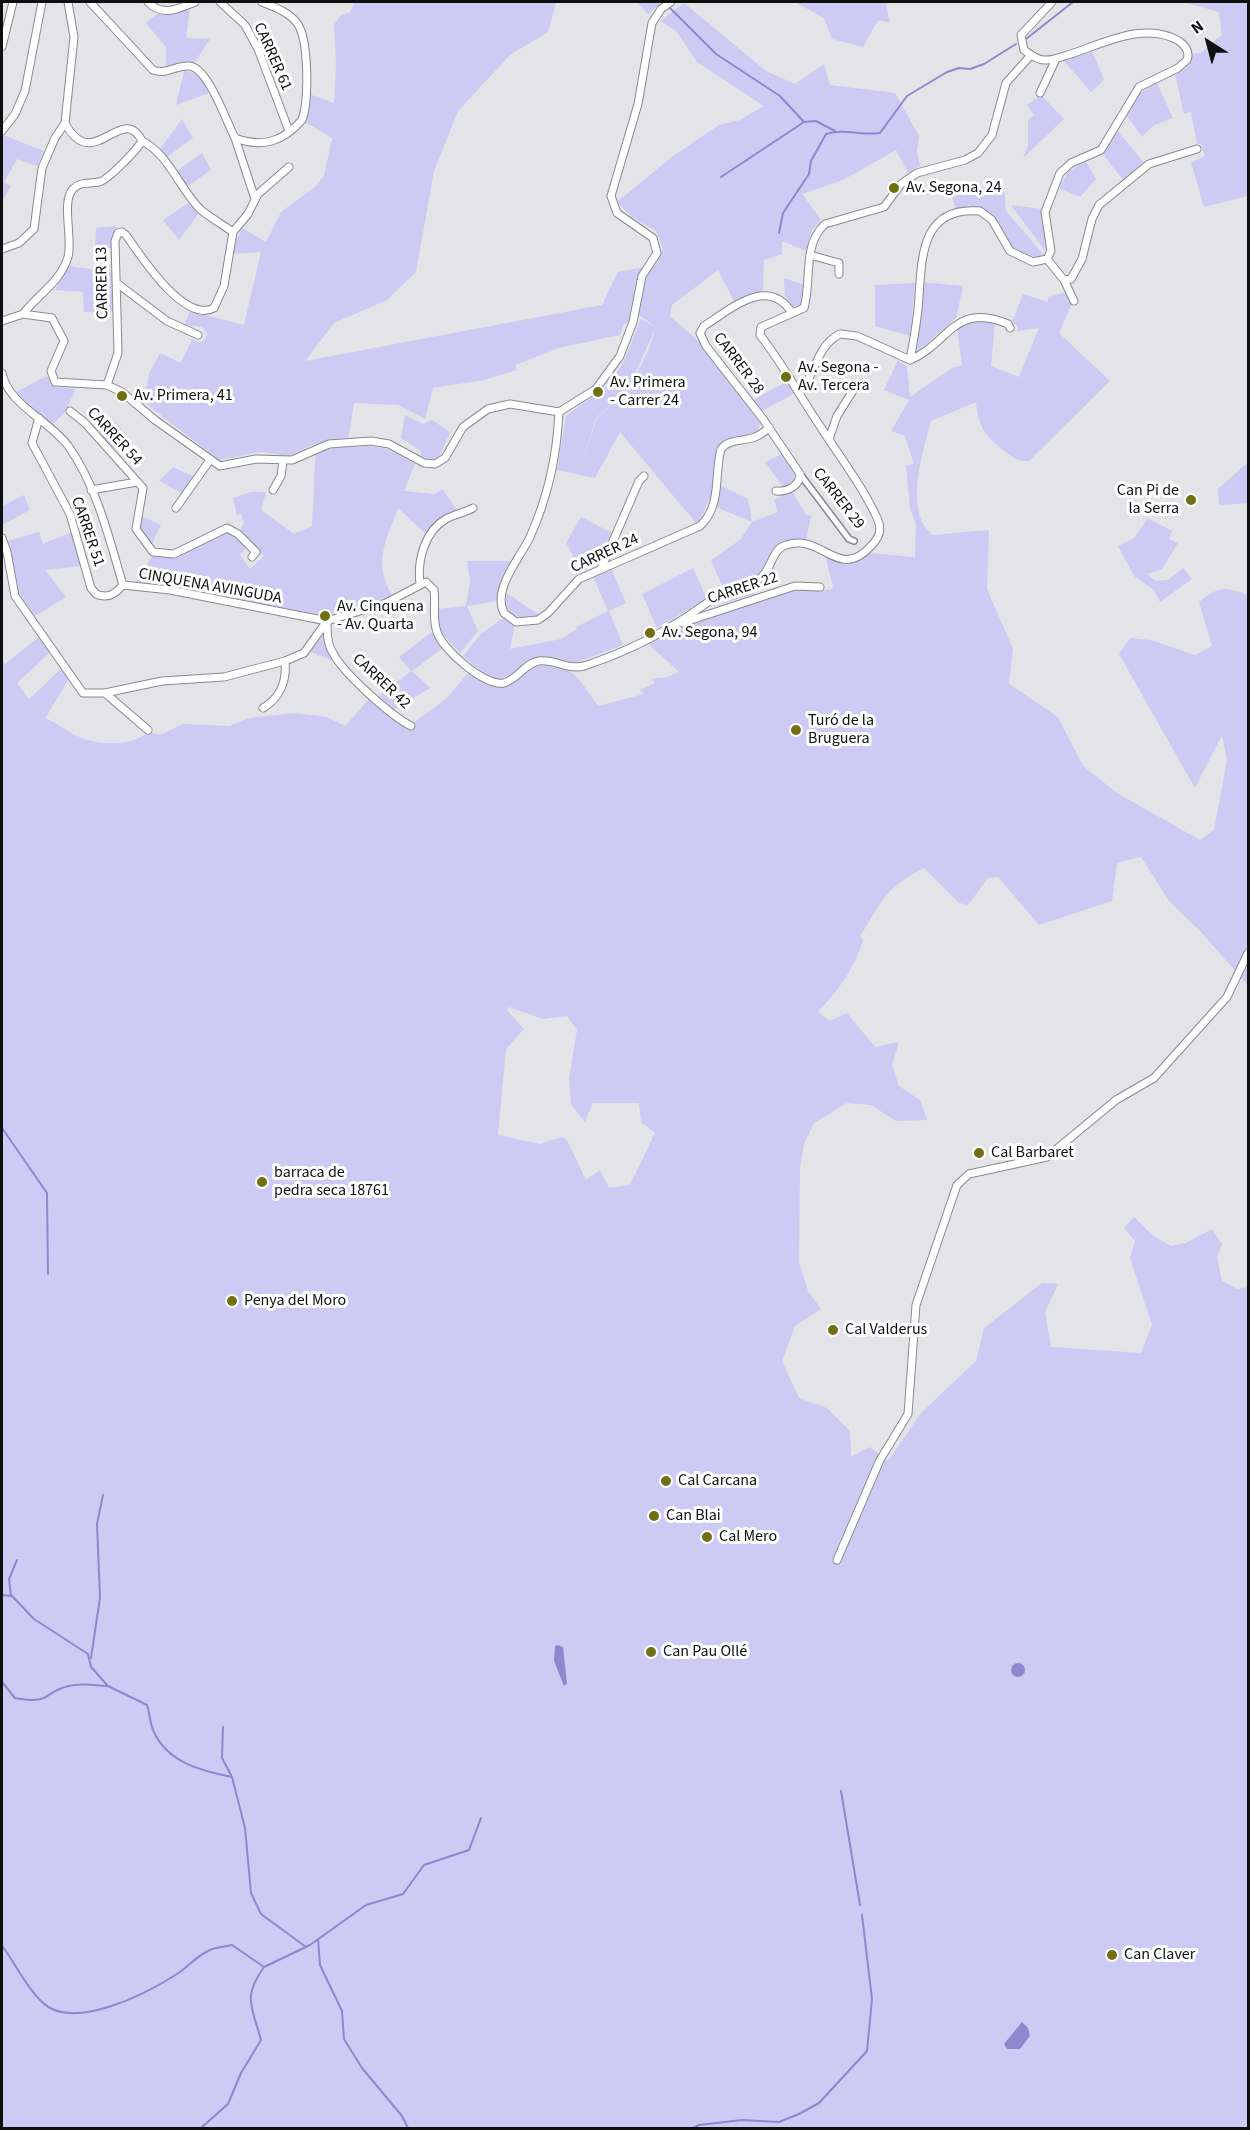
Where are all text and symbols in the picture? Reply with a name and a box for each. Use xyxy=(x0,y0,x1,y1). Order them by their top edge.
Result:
north arrow xyxy=(1178,12,1238,72)
text: N xyxy=(1187,15,1208,39)
street label: CARRER 61 xyxy=(248,20,296,94)
place label: Av. Segona, 24 xyxy=(906,178,1001,198)
marker: Av. Segona, 24 xyxy=(887,181,901,195)
street label: CARRER 13 xyxy=(93,247,113,319)
street label: CARRER 28 xyxy=(708,329,768,399)
place label: Av. Segona - Av. Tercera xyxy=(798,358,879,396)
marker: Av. Segona - Av. Tercera xyxy=(779,370,793,384)
place label: Av. Primera - Carrer 24 xyxy=(610,373,686,411)
marker: Av. Primera - Carrer 24 xyxy=(591,385,605,399)
place label: Av. Primera, 41 xyxy=(134,386,233,406)
marker: Av. Primera, 41 xyxy=(115,389,129,403)
street label: CARRER 54 xyxy=(82,404,146,470)
street label: CARRER 29 xyxy=(808,464,868,534)
place label: Can Pi de la Serra xyxy=(1117,481,1179,519)
marker: Can Pi de la Serra xyxy=(1184,493,1198,507)
street label: CARRER 51 xyxy=(66,495,108,569)
street label: CARRER 24 xyxy=(568,530,642,578)
street label: CINQUENA AVINGUDA xyxy=(137,565,283,609)
street label: CARRER 22 xyxy=(705,569,781,609)
place label: Av. Cinquena - Av. Quarta xyxy=(337,597,424,635)
marker: Av. Cinquena - Av. Quarta xyxy=(318,609,332,623)
place label: Av. Segona, 94 xyxy=(662,623,757,643)
marker: Av. Segona, 94 xyxy=(643,626,657,640)
street label: CARRER 42 xyxy=(348,650,414,714)
place label: Turó de la Bruguera xyxy=(808,711,874,749)
marker: Turó de la Bruguera xyxy=(789,723,803,737)
place label: Cal Barbaret xyxy=(991,1143,1074,1163)
marker: Cal Barbaret xyxy=(972,1146,986,1160)
place label: barraca de pedra seca 18761 xyxy=(274,1163,389,1201)
marker: barraca de pedra seca 18761 xyxy=(255,1175,269,1189)
place label: Penya del Moro xyxy=(244,1291,346,1311)
marker: Penya del Moro xyxy=(225,1294,239,1308)
place label: Cal Valderus xyxy=(845,1320,927,1340)
marker: Cal Valderus xyxy=(826,1323,840,1337)
place label: Cal Carcana xyxy=(678,1471,757,1491)
marker: Cal Carcana xyxy=(659,1474,673,1488)
place label: Can Blai xyxy=(666,1506,721,1526)
marker: Can Blai xyxy=(647,1509,661,1523)
place label: Cal Mero xyxy=(719,1527,777,1547)
marker: Cal Mero xyxy=(700,1530,714,1544)
place label: Can Pau Ollé xyxy=(663,1642,747,1662)
marker: Can Pau Ollé xyxy=(644,1645,658,1659)
place label: Can Claver xyxy=(1124,1945,1195,1965)
marker: Can Claver xyxy=(1105,1948,1119,1962)

